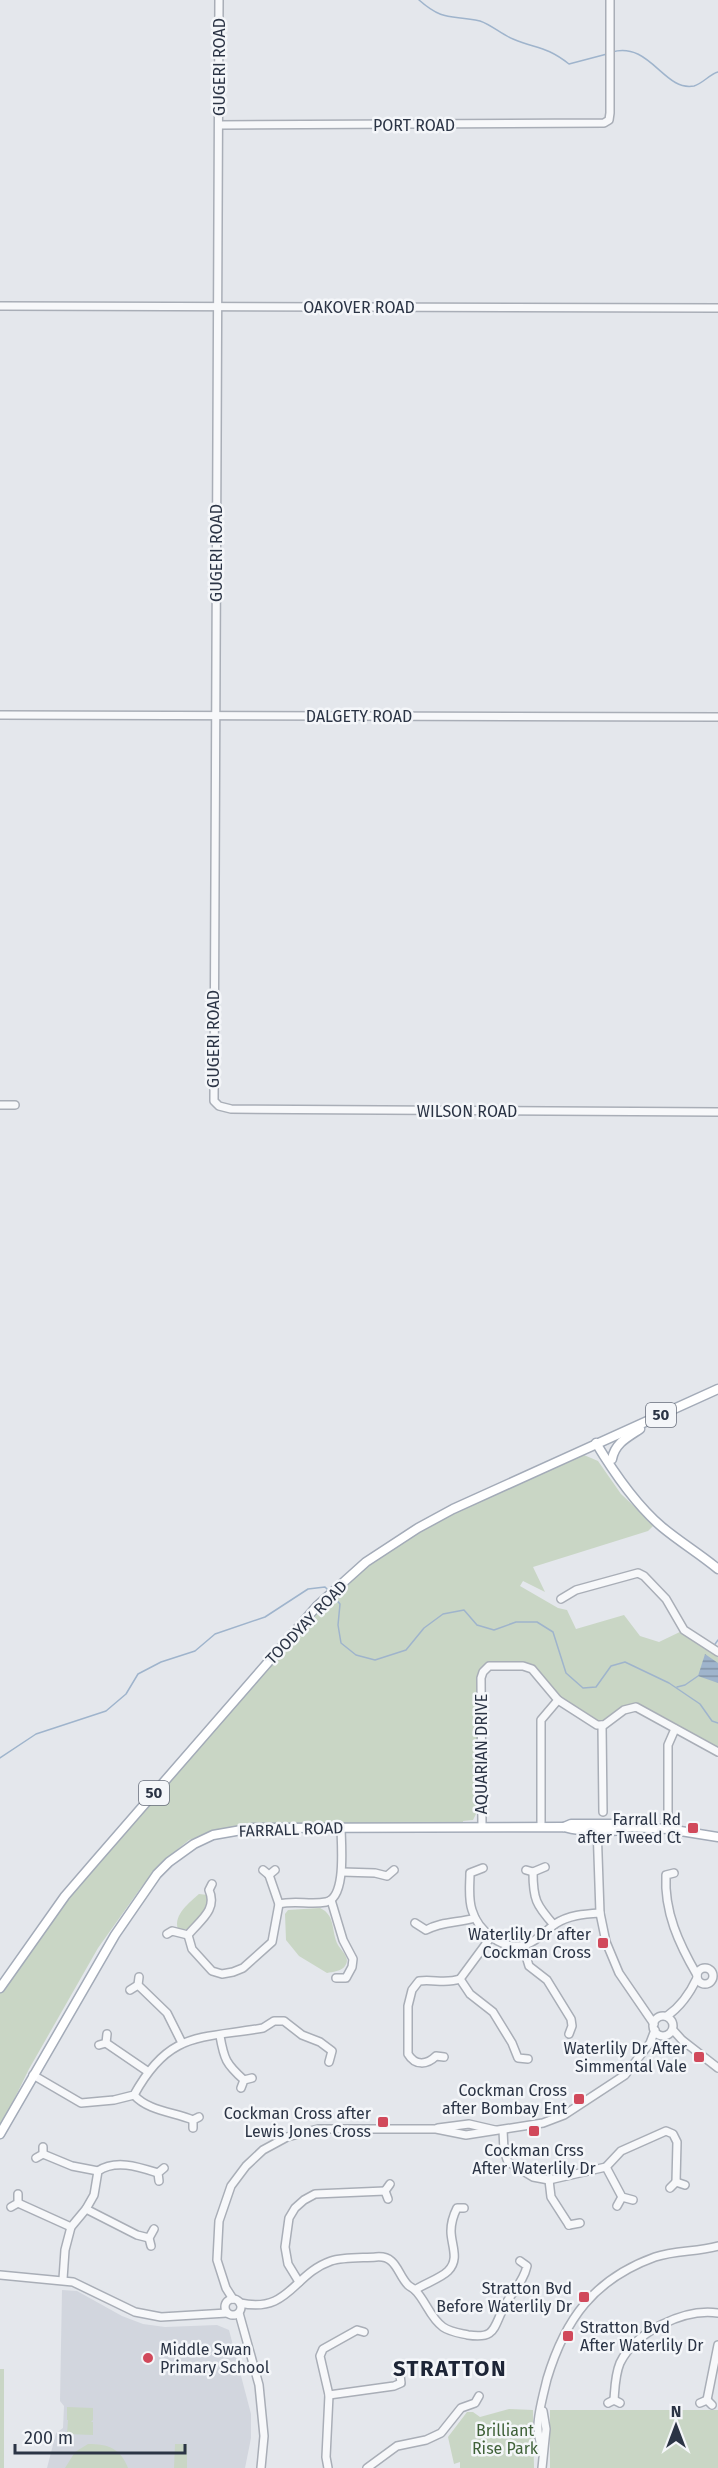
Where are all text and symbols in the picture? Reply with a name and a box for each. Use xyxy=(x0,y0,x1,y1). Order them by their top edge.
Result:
street label: GUGERI ROAD xyxy=(210,18,229,116)
street label: PORT ROAD xyxy=(373,116,455,135)
street label: OAKOVER ROAD xyxy=(303,298,415,317)
street label: GUGERI ROAD xyxy=(207,504,226,602)
street label: DALGETY ROAD xyxy=(306,707,412,726)
street label: GUGERI ROAD xyxy=(204,990,223,1088)
street label: WILSON ROAD xyxy=(417,1102,517,1121)
road number: 50 xyxy=(646,1403,676,1427)
street label: TOODYAY ROAD xyxy=(262,1577,351,1668)
street label: AQUARIAN DRIVE xyxy=(472,1694,491,1814)
road number: 50 xyxy=(139,1781,169,1805)
place label: Farrall Rd after Tweed Ct xyxy=(577,1810,681,1847)
street label: FARRALL ROAD xyxy=(238,1818,344,1841)
marker: Farrall Rd after Tweed Ct xyxy=(686,1821,700,1835)
place label: Waterlily Dr after Cockman Cross xyxy=(468,1925,592,1962)
marker: Waterlily Dr after Cockman Cross xyxy=(596,1936,610,1950)
place label: Waterlily Dr After Simmental Vale xyxy=(564,2039,688,2076)
marker: Waterlily Dr After Simmental Vale xyxy=(692,2050,706,2064)
place label: Cockman Cross after Bombay Ent xyxy=(442,2081,567,2118)
marker: Cockman Cross after Bombay Ent xyxy=(572,2092,586,2106)
place label: Cockman Cross after Lewis Jones Cross xyxy=(224,2104,372,2141)
marker: Cockman Cross after Lewis Jones Cross xyxy=(376,2115,390,2129)
marker: Cockman Crss After Waterlily Dr xyxy=(527,2124,541,2138)
place label: Cockman Crss After Waterlily Dr xyxy=(472,2141,597,2178)
place label: Stratton Bvd Before Waterlily Dr xyxy=(436,2279,573,2316)
marker: Stratton Bvd Before Waterlily Dr xyxy=(577,2290,591,2304)
place label: Stratton Bvd After Waterlily Dr xyxy=(580,2318,704,2355)
marker: Stratton Bvd After Waterlily Dr xyxy=(561,2329,575,2343)
place label: Middle Swan Primary School xyxy=(160,2340,270,2377)
marker: Middle Swan Primary School xyxy=(141,2351,155,2365)
district label: STRATTON xyxy=(393,2355,507,2382)
north arrow xyxy=(646,2396,706,2456)
text: N xyxy=(671,2402,681,2421)
scale bar xyxy=(15,2417,184,2455)
park label: Brilliant Rise Park xyxy=(472,2421,539,2458)
text: 200 m xyxy=(24,2427,73,2449)

